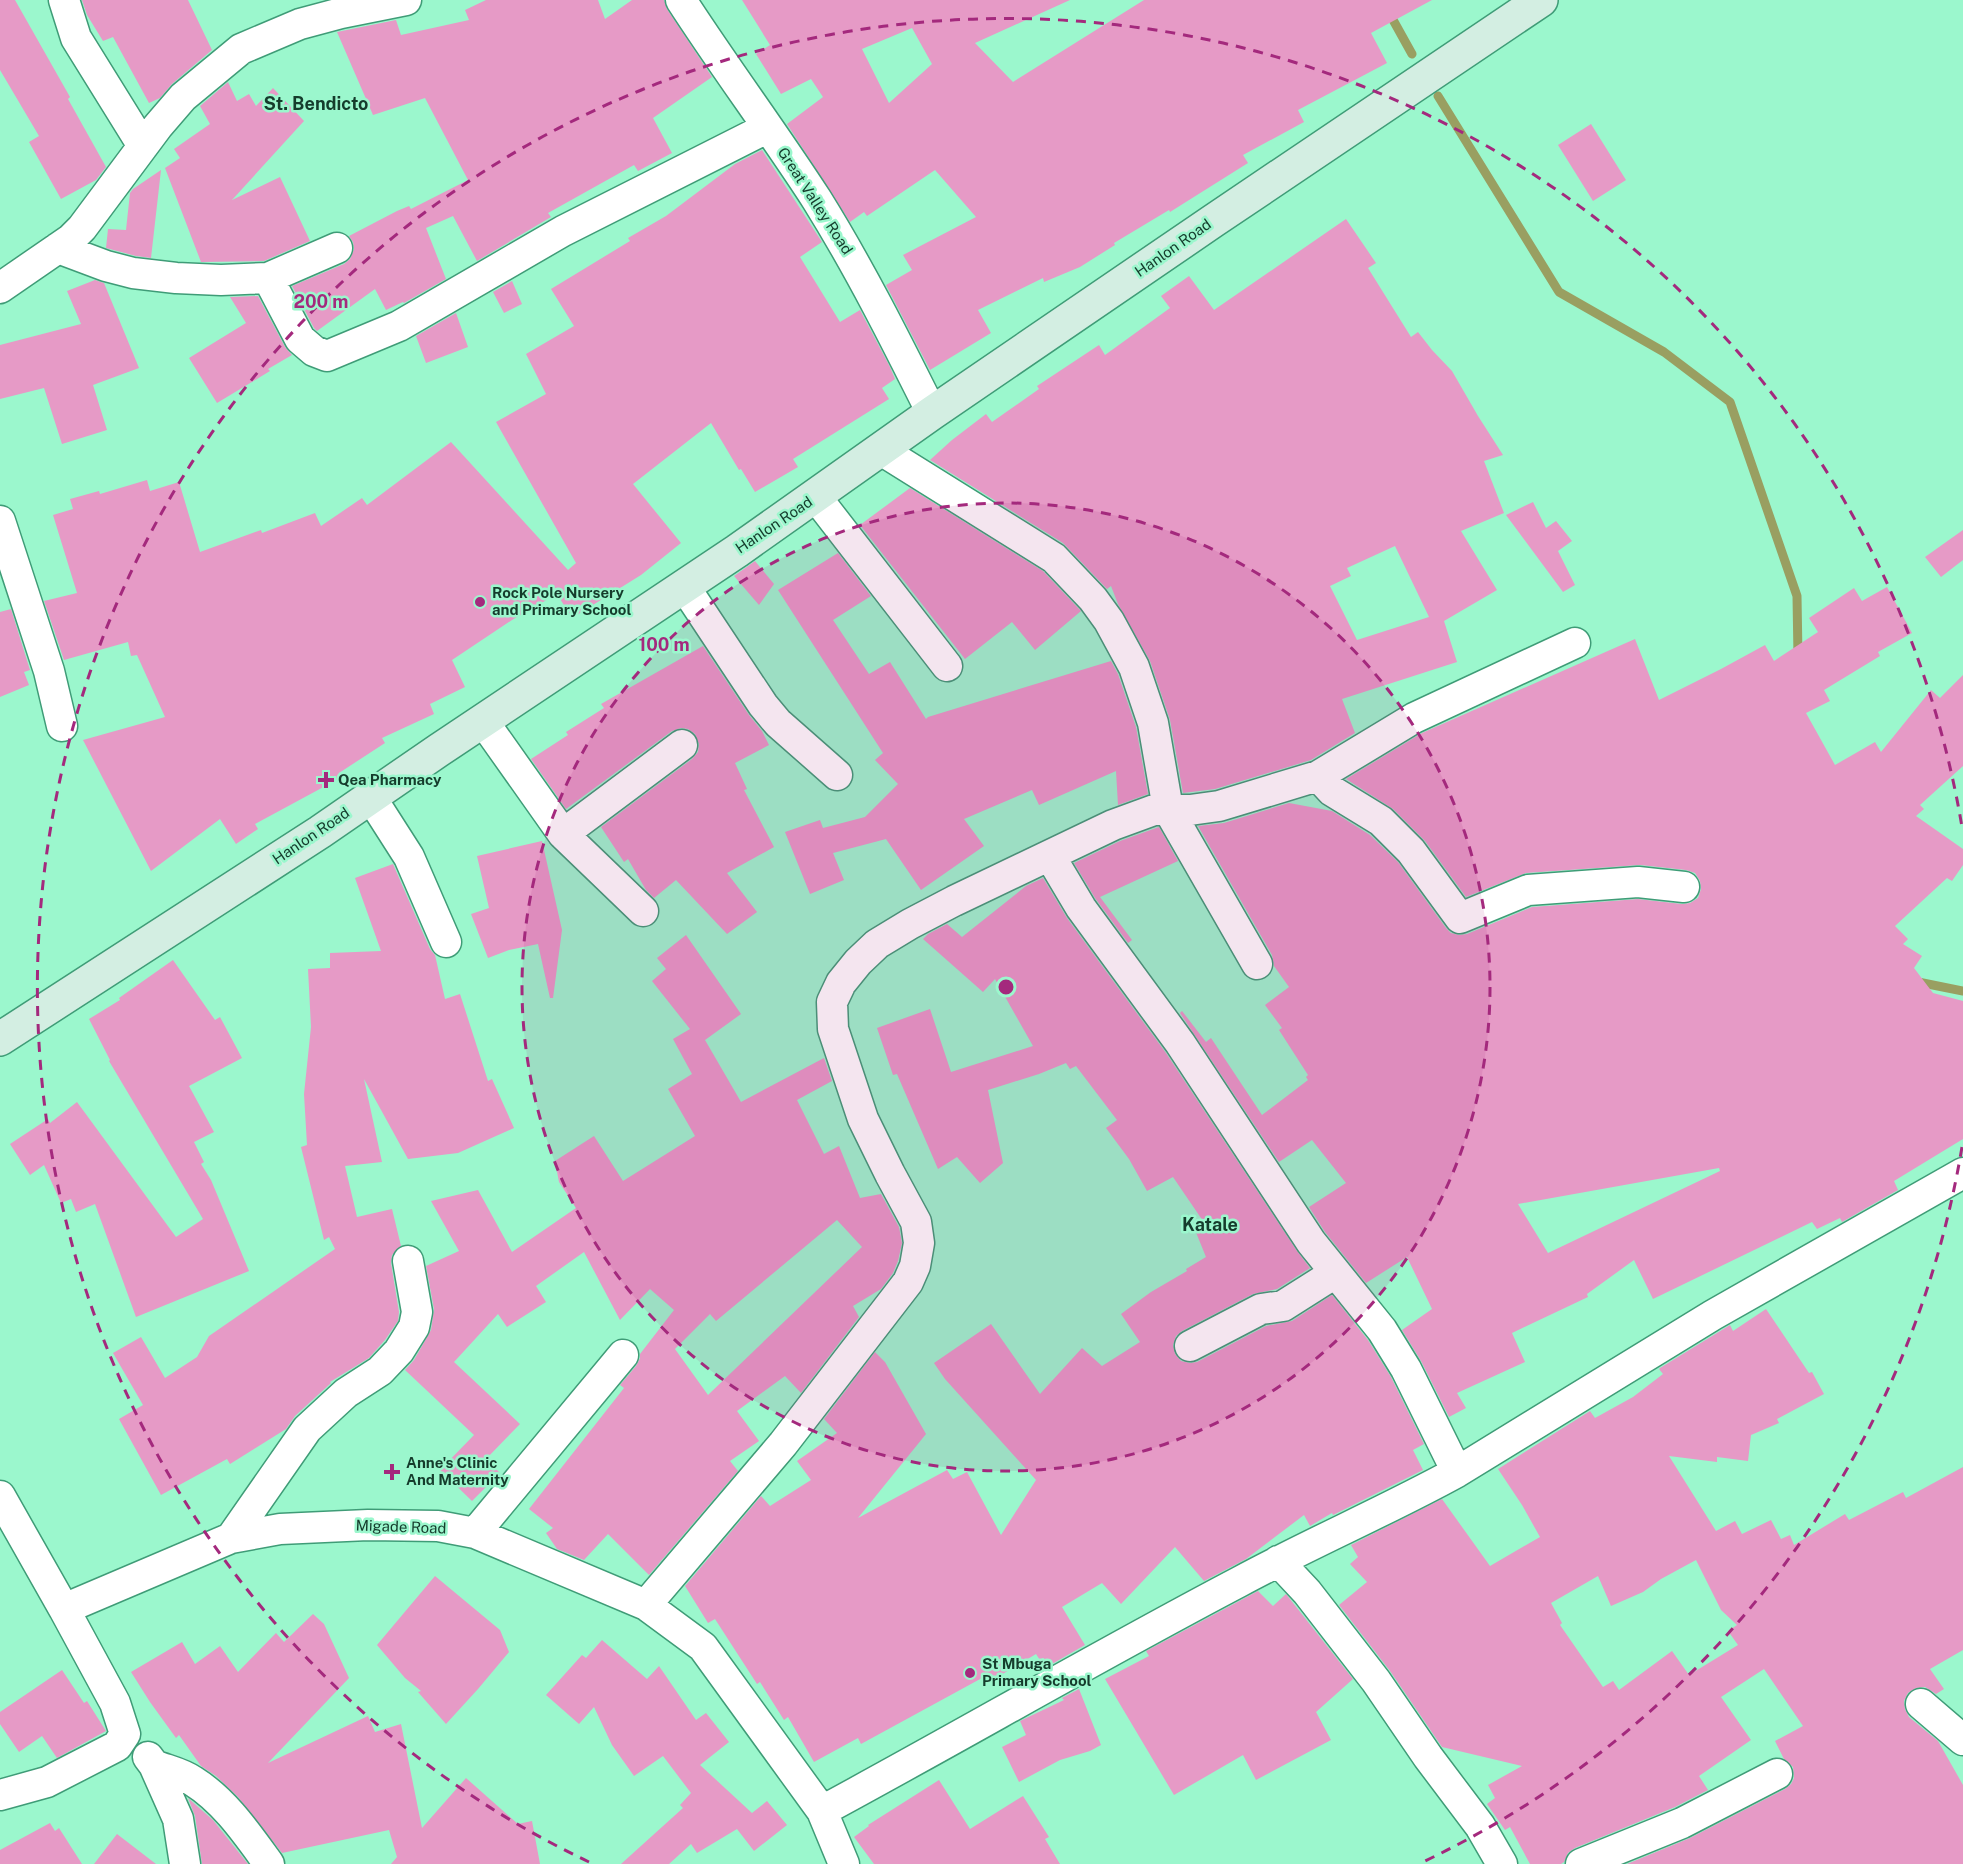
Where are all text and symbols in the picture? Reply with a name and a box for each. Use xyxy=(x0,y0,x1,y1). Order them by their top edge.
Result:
district label: St. Bendicto xyxy=(264,93,368,114)
street label: Great Valley Road xyxy=(775,144,856,257)
street label: Hanlon Road xyxy=(1131,215,1214,280)
text: 200 m xyxy=(294,291,348,312)
street label: Hanlon Road xyxy=(732,493,815,556)
place label: Rock Pole Nursery and Primary School xyxy=(492,584,631,618)
marker: Rock Pole Nursery and Primary School xyxy=(473,595,487,609)
text: 100 m xyxy=(638,634,690,655)
place label: Qea Pharmacy xyxy=(338,771,442,788)
marker: Qea Pharmacy xyxy=(319,773,333,787)
street label: Hanlon Road xyxy=(269,804,352,867)
centre of rings xyxy=(996,977,1016,997)
district label: Katale xyxy=(1182,1214,1238,1235)
place label: Anne's Clinic And Maternity xyxy=(406,1454,509,1488)
marker: Anne's Clinic And Maternity xyxy=(383,1463,401,1481)
street label: Migade Road xyxy=(355,1516,447,1537)
place label: St Mbuga Primary School xyxy=(982,1655,1092,1689)
marker: St Mbuga Primary School xyxy=(963,1666,977,1680)

